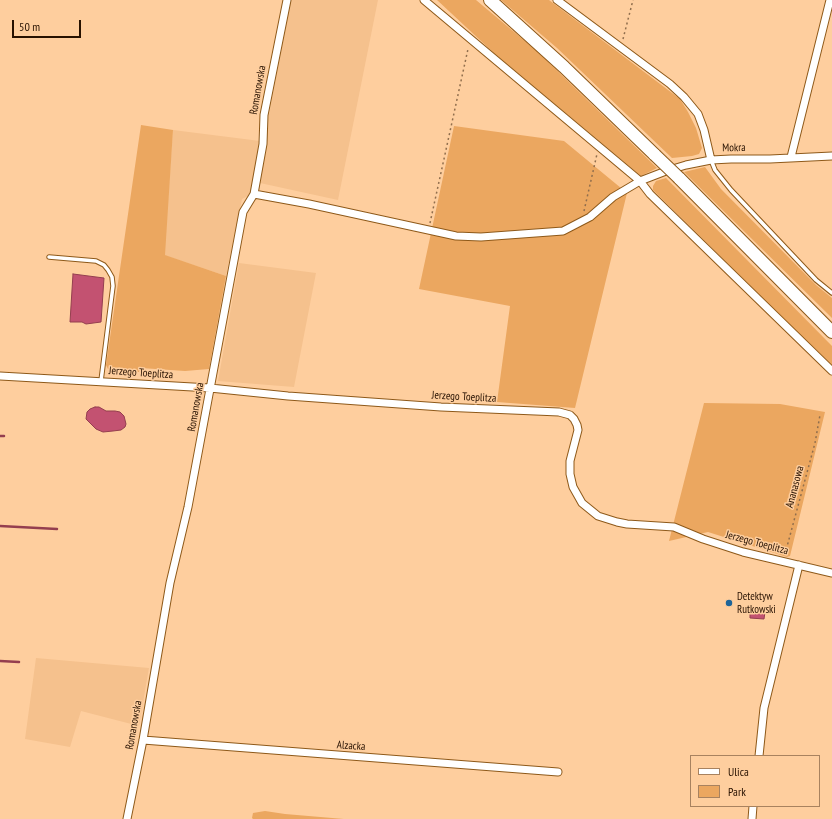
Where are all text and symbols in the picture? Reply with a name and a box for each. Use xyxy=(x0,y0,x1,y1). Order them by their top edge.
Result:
scale bar xyxy=(14,12,83,38)
text: 50 m xyxy=(19,19,40,34)
street label: Romanowska xyxy=(247,64,269,116)
street label: Mokra xyxy=(722,141,746,155)
street label: Jerzego Toeplitza xyxy=(108,364,174,382)
street label: Romanowska xyxy=(185,381,207,433)
street label: Jerzego Toeplitza xyxy=(431,389,497,405)
street label: Ananasowa xyxy=(783,465,807,509)
street label: Jerzego Toeplitza xyxy=(724,528,790,558)
place label: Detektyw Rutkowski xyxy=(737,590,776,616)
marker: Detektyw Rutkowski xyxy=(724,598,734,608)
street label: Romanowska xyxy=(123,699,145,751)
street label: Alzacka xyxy=(336,738,366,754)
legend xyxy=(690,755,820,807)
text: Ulica xyxy=(728,764,749,779)
text: Park xyxy=(728,784,746,799)

